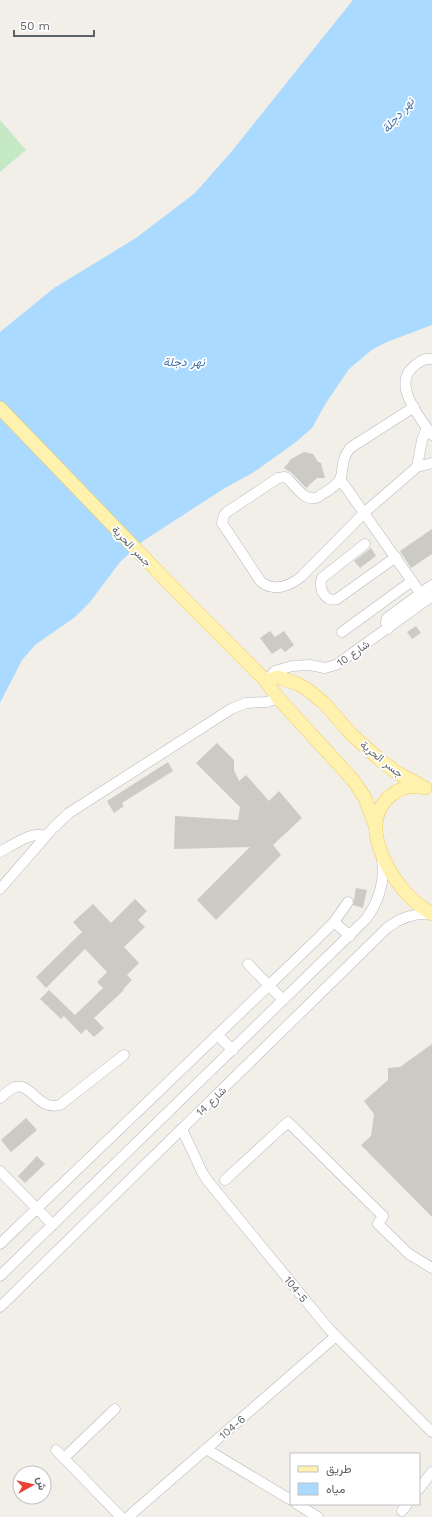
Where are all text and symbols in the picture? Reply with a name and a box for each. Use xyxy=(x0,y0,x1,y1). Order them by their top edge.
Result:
scale bar xyxy=(14,12,94,38)
text: 50 m xyxy=(20,19,50,33)
water label: نهر دجلة xyxy=(379,94,418,136)
water label: نهر دجلة xyxy=(163,355,206,370)
street label: جسر الحرية xyxy=(109,523,154,569)
street label: شارع 10 xyxy=(334,637,373,670)
street label: جسر الحرية xyxy=(358,738,406,781)
street label: شارع 14 xyxy=(194,1084,230,1120)
street label: 104-5 xyxy=(281,1274,310,1305)
street label: 104-6 xyxy=(217,1412,248,1442)
legend xyxy=(290,1453,420,1505)
text: طريق xyxy=(326,1462,352,1477)
north arrow xyxy=(12,1465,52,1505)
text: ش xyxy=(34,1476,49,1491)
text: مياه xyxy=(326,1482,345,1496)

